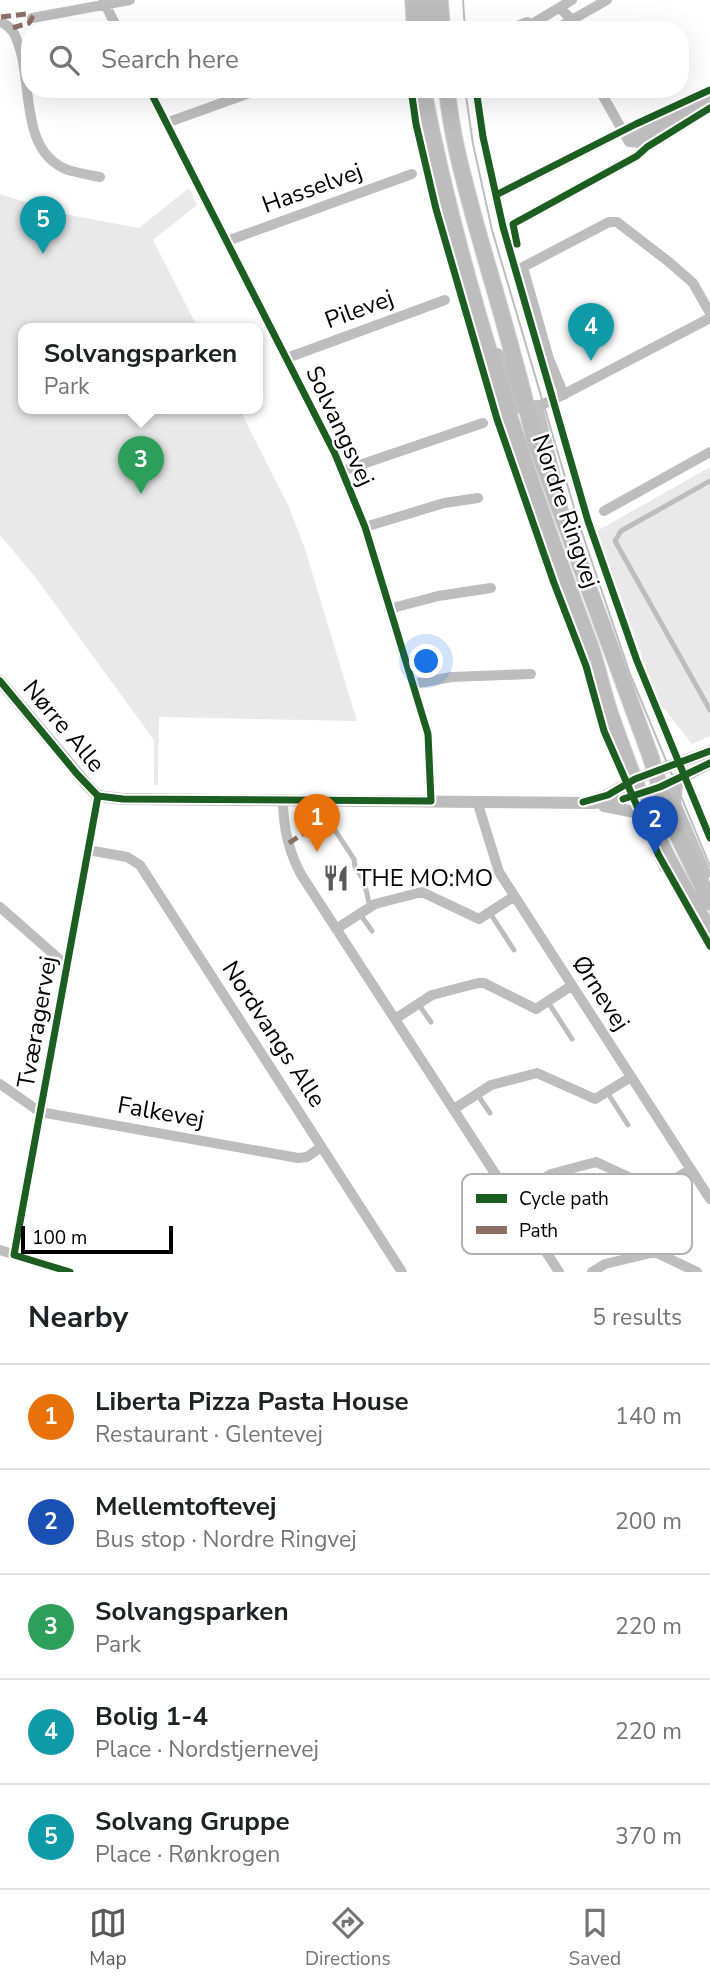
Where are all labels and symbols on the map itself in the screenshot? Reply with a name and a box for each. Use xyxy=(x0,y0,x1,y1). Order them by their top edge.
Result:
street label: Hasselvej xyxy=(258,155,366,221)
pin: 5 xyxy=(20,196,66,254)
street label: Pilevej xyxy=(320,282,398,336)
pin: 4 xyxy=(568,303,614,361)
street label: Solvangsvej xyxy=(298,361,382,491)
street label: Nordre Ringvej xyxy=(525,430,607,592)
pin: 3 xyxy=(118,436,164,494)
your location xyxy=(409,644,443,678)
street label: Nørre Alle xyxy=(16,673,112,779)
pin: 1 xyxy=(294,794,340,852)
pin: 2 xyxy=(632,796,678,854)
place label: THE MO:MO xyxy=(357,862,493,894)
restaurant icon: THE MO:MO xyxy=(321,863,351,893)
street label: Ørnevej xyxy=(565,949,637,1037)
street label: Tværagervej xyxy=(10,953,64,1091)
street label: Nordvangs Alle xyxy=(215,955,333,1113)
street label: Falkevej xyxy=(115,1089,207,1135)
legend xyxy=(462,1174,692,1254)
text: Cycle path xyxy=(519,1186,609,1212)
text: Path xyxy=(519,1218,558,1244)
scale bar xyxy=(21,1223,173,1255)

